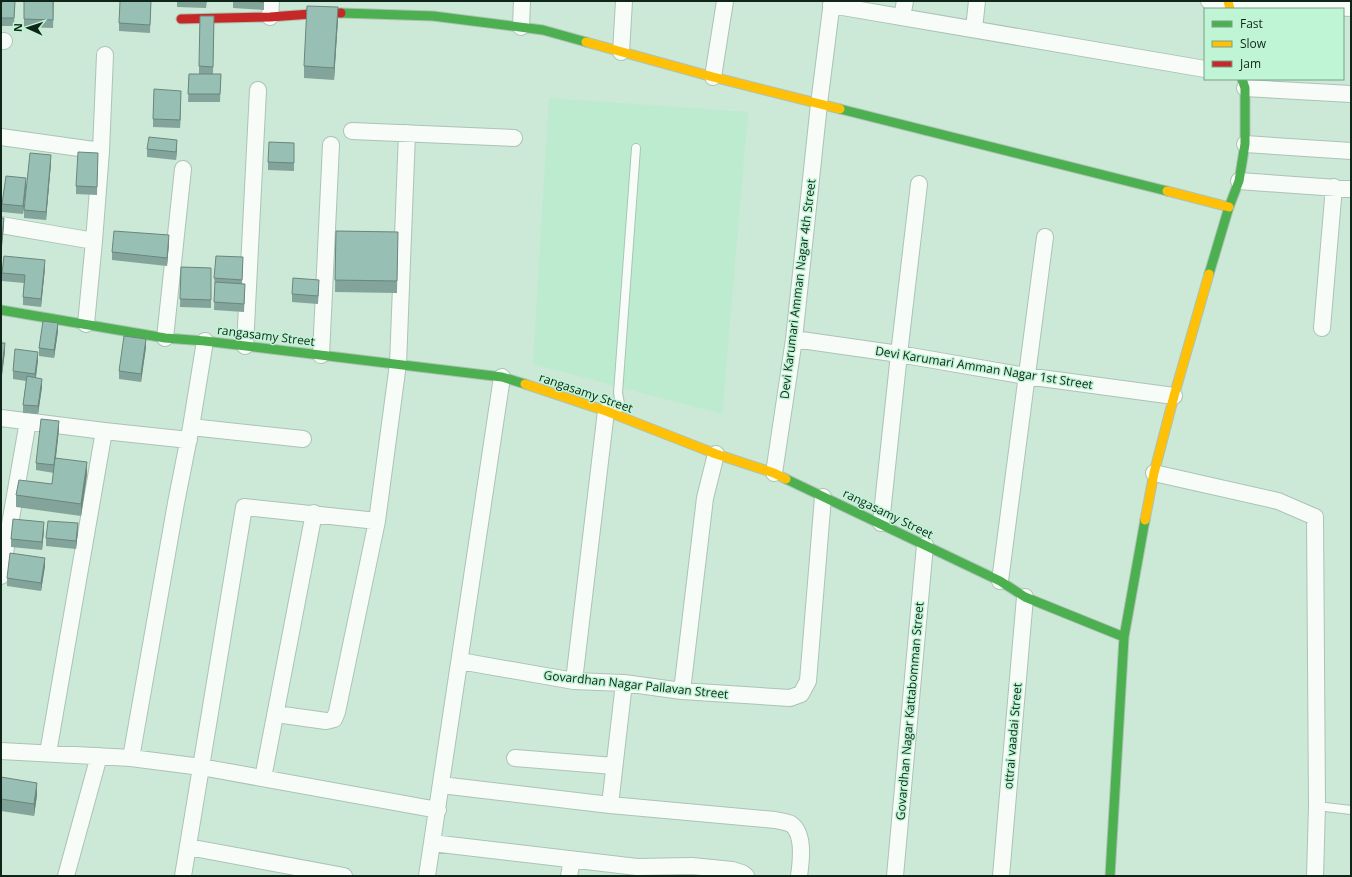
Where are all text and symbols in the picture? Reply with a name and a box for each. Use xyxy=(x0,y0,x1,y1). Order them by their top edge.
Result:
north arrow xyxy=(8,8,48,48)
legend xyxy=(1204,8,1344,80)
text: Fast xyxy=(1240,15,1263,32)
text: N xyxy=(10,23,25,32)
text: Slow xyxy=(1240,35,1267,52)
text: Jam xyxy=(1239,55,1261,72)
street label: Devi Karumari Amman Nagar 4th Street xyxy=(776,178,819,400)
street label: rangasamy Street xyxy=(216,321,316,350)
street label: Devi Karumari Amman Nagar 1st Street xyxy=(874,342,1094,393)
street label: rangasamy Street xyxy=(537,368,635,417)
street label: rangasamy Street xyxy=(840,484,936,543)
street label: Govardhan Nagar Kattabomman Street xyxy=(891,601,928,821)
street label: Govardhan Nagar Pallavan Street xyxy=(543,666,729,703)
street label: ottrai vaadai Street xyxy=(999,682,1026,790)

